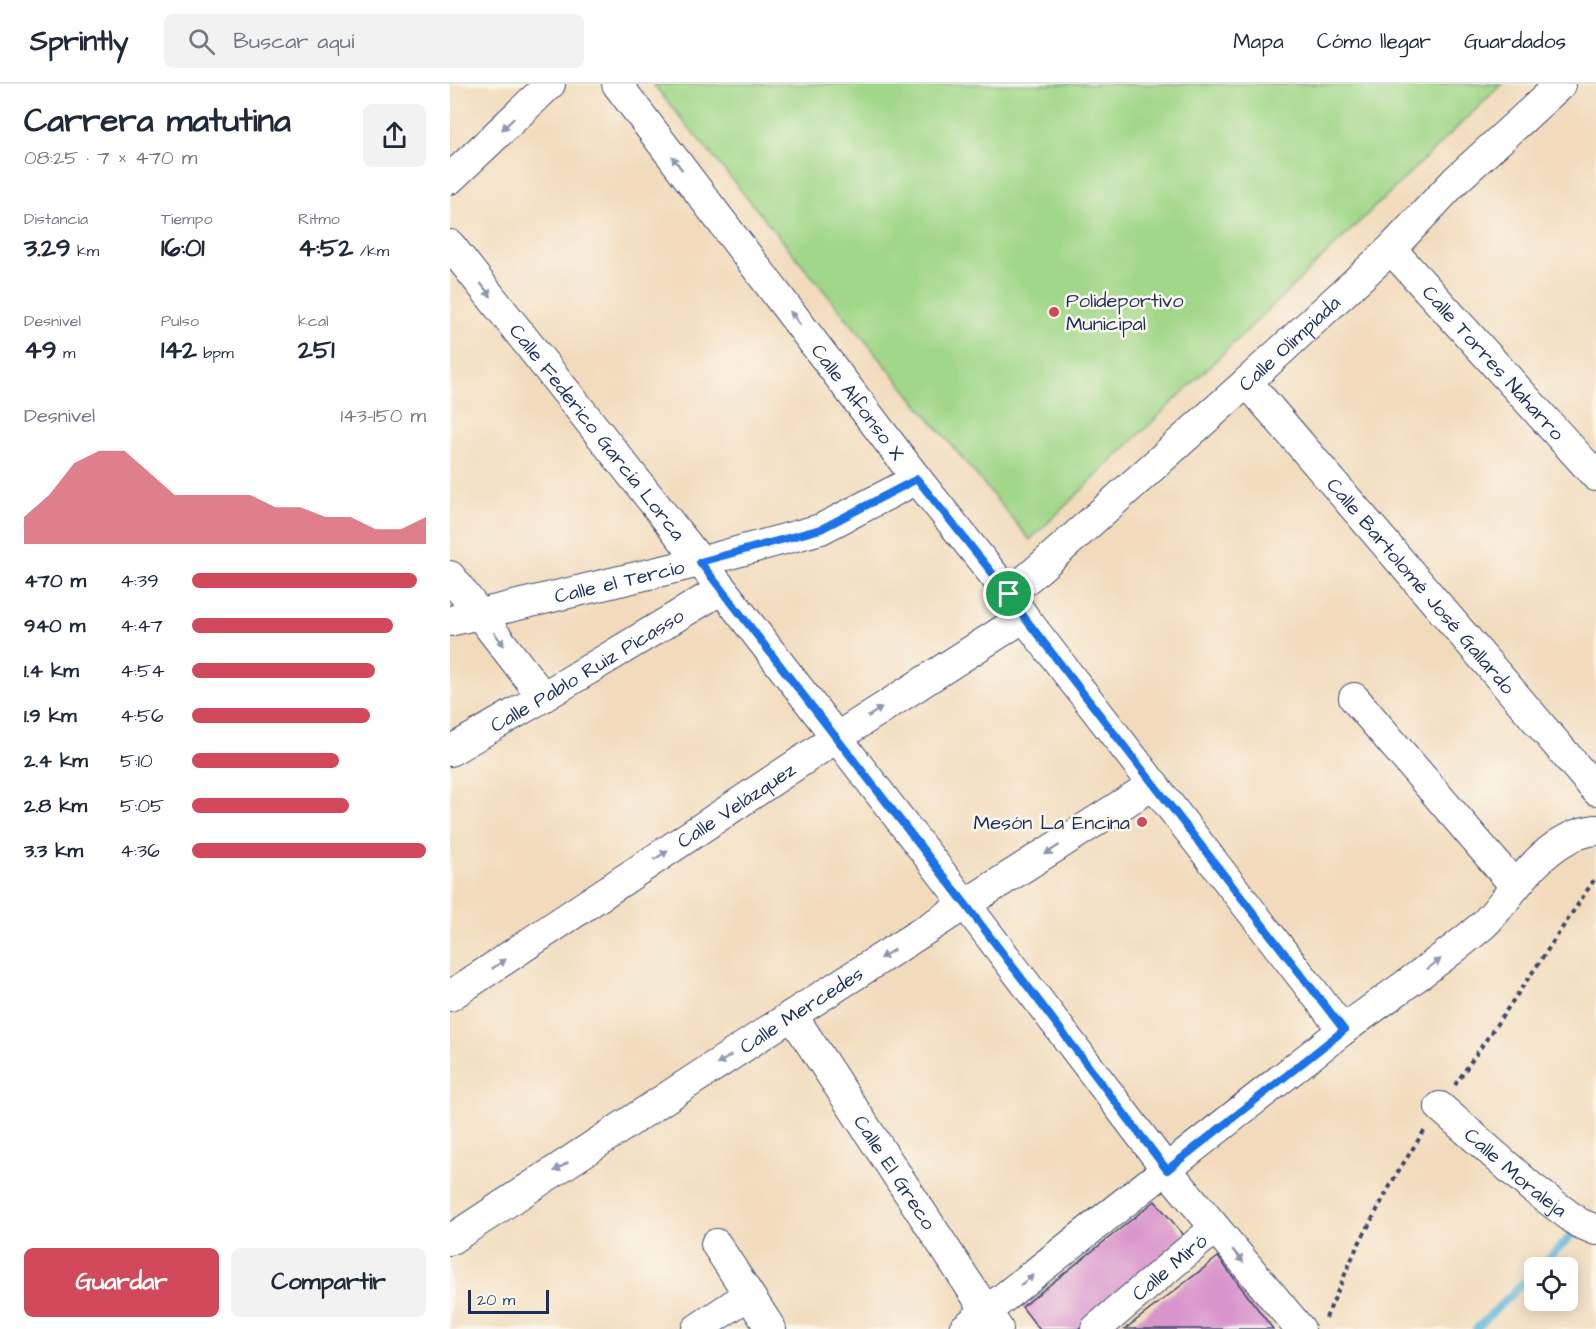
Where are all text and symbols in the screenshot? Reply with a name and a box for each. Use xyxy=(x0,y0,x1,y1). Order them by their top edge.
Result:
search box xyxy=(164,14,584,68)
text: Sprintly xyxy=(30,22,128,61)
icon: search xyxy=(185,25,218,58)
text: Buscar aquí xyxy=(233,26,354,57)
text: Mapa xyxy=(1233,27,1284,56)
text: Cómo llegar xyxy=(1317,27,1431,56)
text: Guardados xyxy=(1464,27,1566,56)
text: Carrera matutina xyxy=(24,98,291,144)
button: share xyxy=(363,104,426,167)
one-way arrow xyxy=(501,117,515,131)
text: 08:25 · 7 × 470 m xyxy=(24,144,197,172)
one-way arrow xyxy=(672,156,684,171)
text: Distancia xyxy=(24,208,88,230)
text: Tiempo xyxy=(161,208,212,230)
text: Ritmo xyxy=(298,208,340,230)
text: 3.29 xyxy=(24,230,71,266)
text: 16:01 xyxy=(161,230,205,266)
text: 4:52 xyxy=(298,230,353,266)
text: km xyxy=(71,240,99,262)
text: /km xyxy=(353,240,389,262)
street label: Calle Torres Naharro xyxy=(1415,279,1570,447)
one-way arrow xyxy=(480,283,492,298)
place label: Polideportivo Municipal xyxy=(1066,287,1183,338)
street label: Calle Olimpiada xyxy=(1233,290,1347,398)
marker: Polideportivo Municipal xyxy=(1047,305,1061,319)
text: Desnivel xyxy=(24,310,81,332)
text: Pulso xyxy=(161,310,199,332)
text: kcal xyxy=(298,310,329,332)
one-way arrow xyxy=(789,311,801,327)
street label: Calle Federico García Lorca xyxy=(502,318,691,547)
text: 49 xyxy=(24,332,57,368)
text: 142 xyxy=(161,332,197,368)
text: 251 xyxy=(298,332,335,368)
street label: Calle Alfonso X xyxy=(804,338,911,467)
text: m xyxy=(57,342,75,364)
text: bpm xyxy=(197,342,234,364)
text: Desnivel xyxy=(24,402,95,430)
text: 143–150 m xyxy=(341,402,426,430)
street label: Calle Bartolomé José Gallardo xyxy=(1320,472,1521,701)
street label: Calle el Tercio xyxy=(552,553,687,611)
text: 470 m xyxy=(24,567,86,595)
text: 4:39 xyxy=(120,567,159,595)
pin xyxy=(983,568,1034,619)
icon: arrive xyxy=(992,577,1025,610)
street label: Calle Pablo Ruiz Picasso xyxy=(485,602,690,740)
text: 940 m xyxy=(24,612,85,640)
text: 4:47 xyxy=(120,612,163,640)
one-way arrow xyxy=(492,631,504,646)
text: 1.4 km xyxy=(24,657,79,685)
text: 4:54 xyxy=(120,657,165,685)
text: 1.9 km xyxy=(24,702,77,730)
text: 4:56 xyxy=(120,702,164,730)
one-way arrow xyxy=(867,707,883,718)
text: 2.4 km xyxy=(24,747,88,775)
text: 5:10 xyxy=(120,747,153,775)
street label: Calle Velázquez xyxy=(672,756,801,855)
text: 2.8 km xyxy=(24,792,87,820)
text: 5:05 xyxy=(120,792,164,820)
place label: Mesón La Encina xyxy=(974,809,1130,837)
marker: Mesón La Encina xyxy=(1135,815,1149,829)
text: 3.3 km xyxy=(24,837,83,865)
text: 4:36 xyxy=(120,837,160,865)
one-way arrow xyxy=(1044,844,1060,855)
one-way arrow xyxy=(652,849,668,861)
one-way arrow xyxy=(879,949,895,960)
one-way arrow xyxy=(490,958,506,970)
one-way arrow xyxy=(1426,958,1442,970)
street label: Calle Mercedes xyxy=(734,960,869,1061)
one-way arrow xyxy=(716,1054,732,1066)
street label: Calle El Greco xyxy=(846,1110,942,1236)
street label: Calle Moraleja xyxy=(1458,1122,1572,1224)
one-way arrow xyxy=(553,1161,569,1173)
street label: Calle Miró xyxy=(1126,1227,1214,1308)
button: Guardar xyxy=(24,1248,219,1317)
button: Compartir xyxy=(231,1248,426,1317)
one-way arrow xyxy=(1232,1248,1245,1264)
map controls xyxy=(1524,1257,1578,1311)
button: locate xyxy=(1524,1257,1578,1311)
one-way arrow xyxy=(1019,1275,1034,1287)
scale bar xyxy=(468,1287,549,1314)
text: 20 m xyxy=(477,1289,515,1311)

